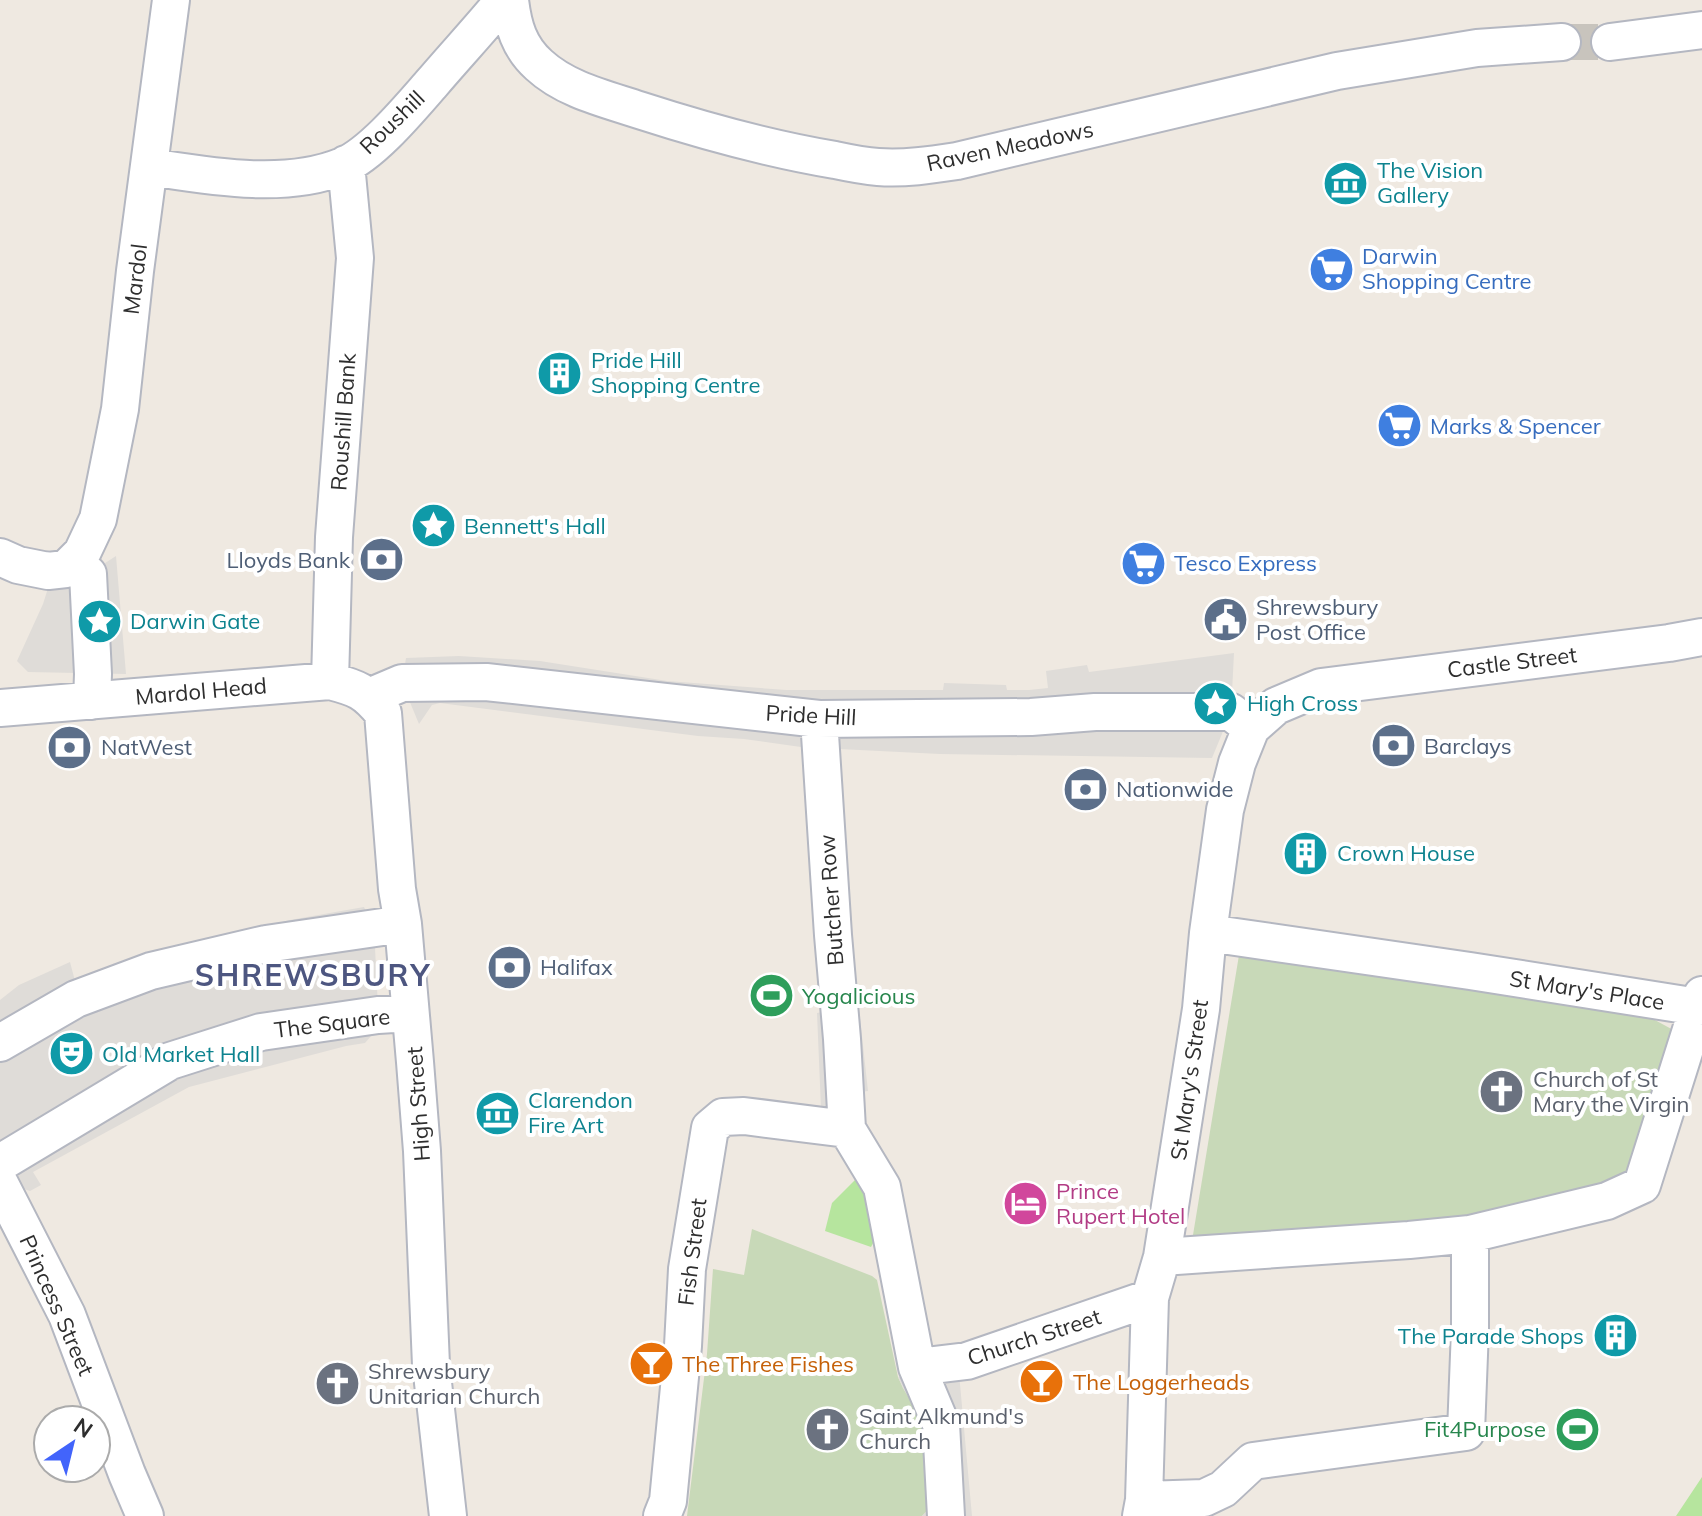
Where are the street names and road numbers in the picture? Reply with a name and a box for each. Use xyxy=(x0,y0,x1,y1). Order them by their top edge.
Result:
street label: Roushill xyxy=(354,84,430,160)
street label: Raven Meadows xyxy=(924,115,1096,177)
street label: Mardol xyxy=(117,242,153,316)
street label: Roushill Bank xyxy=(324,352,362,492)
street label: Castle Street xyxy=(1446,640,1579,684)
street label: Mardol Head xyxy=(134,671,268,711)
street label: Pride Hill xyxy=(765,699,857,731)
street label: Butcher Row xyxy=(812,834,850,966)
street label: St Mary's Place xyxy=(1508,964,1666,1016)
street label: St Mary's Street xyxy=(1164,998,1214,1162)
street label: The Square xyxy=(272,1002,392,1044)
street label: High Street xyxy=(400,1045,436,1162)
street label: Fish Street xyxy=(672,1196,713,1307)
street label: Princess Street xyxy=(13,1230,101,1380)
street label: Church Street xyxy=(964,1302,1105,1372)

